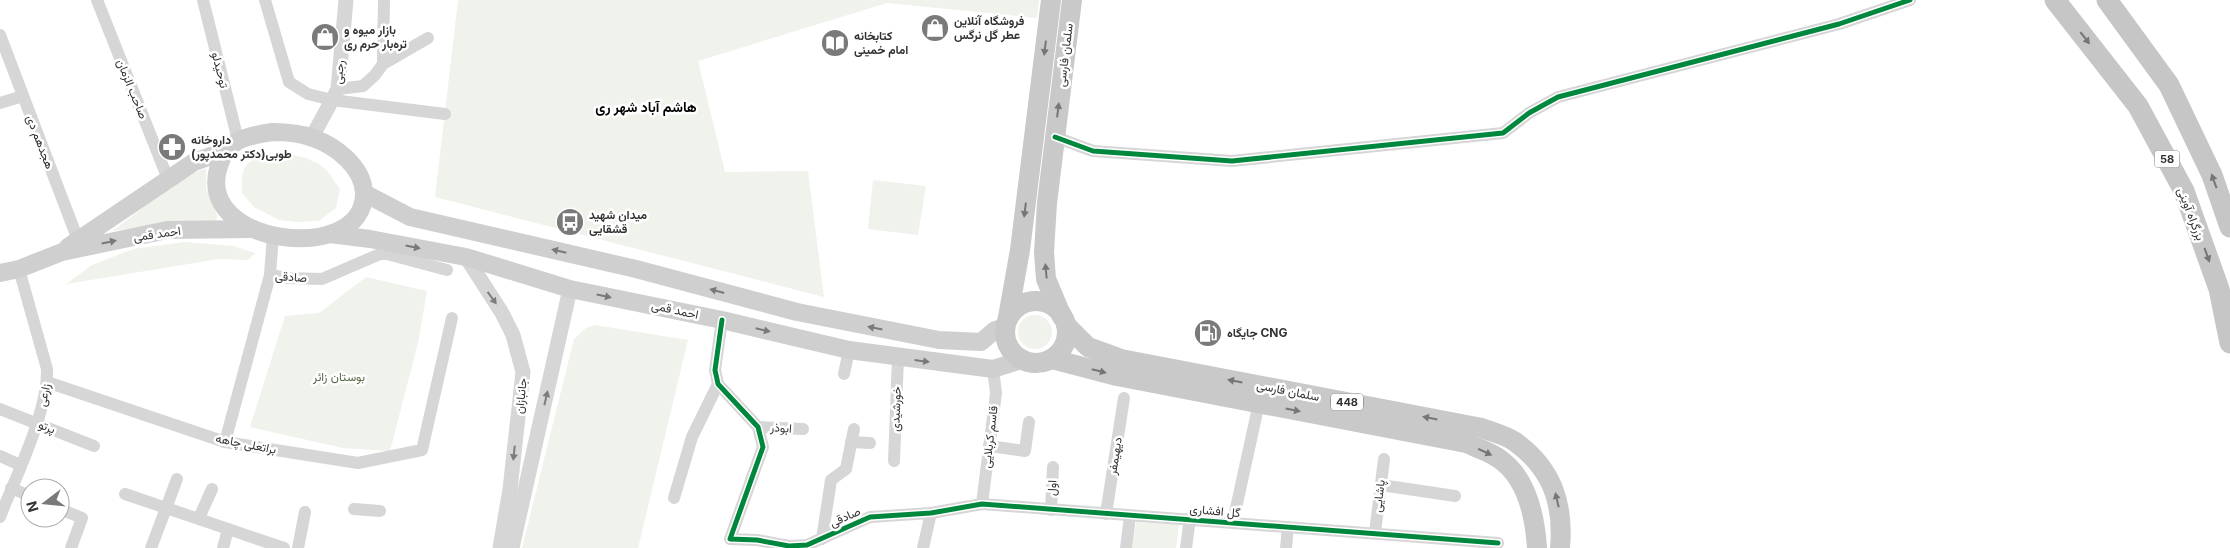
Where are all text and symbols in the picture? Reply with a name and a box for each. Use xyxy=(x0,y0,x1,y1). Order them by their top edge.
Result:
shop icon: فروشگاه آنلاین عطر گل نرگس xyxy=(920,13,950,43)
place label: فروشگاه آنلاین عطر گل نرگس xyxy=(954,13,1025,43)
shop icon: بازار میوه و تره‌بار حرم ری xyxy=(310,22,340,52)
place label: بازار میوه و تره‌بار حرم ری xyxy=(344,22,407,52)
street label: سلمان فارسی xyxy=(1053,22,1077,88)
library icon: کتابخانه امام خمینی xyxy=(820,28,850,58)
place label: کتابخانه امام خمینی xyxy=(854,28,908,58)
one-way arrow xyxy=(2080,31,2091,44)
one-way arrow xyxy=(1041,41,1049,57)
street label: توحیدلو xyxy=(208,50,232,90)
street label: صاحب الزمان xyxy=(113,57,151,121)
street label: رجبی xyxy=(330,59,348,85)
district label: هاشم آباد شهر ری xyxy=(595,98,697,116)
one-way arrow xyxy=(1054,101,1062,117)
street label: هجدهم دی xyxy=(22,113,58,171)
pharmacy icon: داروخانه طوبی(دکتر محمدپور) xyxy=(157,132,187,162)
place label: داروخانه طوبی(دکتر محمدپور) xyxy=(191,132,292,162)
road number: 58 xyxy=(2154,150,2180,168)
one-way arrow xyxy=(2210,173,2218,188)
street label: بزرگراه آوینی xyxy=(2174,185,2208,243)
one-way arrow xyxy=(1021,202,1029,218)
bus stop icon: میدان شهید قشقایی xyxy=(555,207,585,237)
place label: میدان شهید قشقایی xyxy=(589,207,648,236)
street label: احمد قمی xyxy=(132,223,182,245)
one-way arrow xyxy=(102,238,117,246)
one-way arrow xyxy=(405,243,421,251)
one-way arrow xyxy=(552,247,567,255)
one-way arrow xyxy=(2203,247,2211,262)
one-way arrow xyxy=(1042,263,1050,279)
street label: صادقی xyxy=(274,268,308,286)
one-way arrow xyxy=(709,287,725,295)
one-way arrow xyxy=(487,291,497,305)
one-way arrow xyxy=(596,292,612,300)
street label: احمد قمی xyxy=(650,297,700,323)
fuel station icon: جایگاه CNG xyxy=(1193,318,1223,348)
one-way arrow xyxy=(867,323,883,331)
place label: جایگاه CNG xyxy=(1227,325,1287,340)
one-way arrow xyxy=(755,326,770,334)
one-way arrow xyxy=(914,357,930,365)
one-way arrow xyxy=(1092,367,1107,375)
park label: بوستان زائر xyxy=(312,369,365,385)
street label: جانبازان xyxy=(511,377,531,415)
one-way arrow xyxy=(1228,377,1243,385)
street label: سلمان فارسی xyxy=(1255,377,1321,405)
street label: زارعی xyxy=(34,382,54,408)
street label: خورشیدی xyxy=(887,386,905,432)
one-way arrow xyxy=(542,389,550,405)
road number: 448 xyxy=(1331,394,1363,411)
street label: قاسم کربلایی xyxy=(978,405,1002,469)
one-way arrow xyxy=(1285,406,1301,414)
one-way arrow xyxy=(1421,413,1437,421)
street label: پرتو xyxy=(36,416,58,438)
street label: ابوذر xyxy=(769,419,792,437)
street label: براتعلی چاهه xyxy=(214,430,278,458)
street label: دیهیمفر xyxy=(1104,436,1126,477)
one-way arrow xyxy=(510,445,518,461)
one-way arrow xyxy=(1478,448,1492,456)
north arrow xyxy=(20,478,70,528)
street label: پاشایی xyxy=(1369,479,1389,513)
street label: اول xyxy=(1044,480,1060,496)
one-way arrow xyxy=(1553,492,1561,507)
text: N xyxy=(22,499,42,514)
street label: گل افشاری xyxy=(1189,501,1241,521)
street label: صادقی xyxy=(827,503,863,531)

